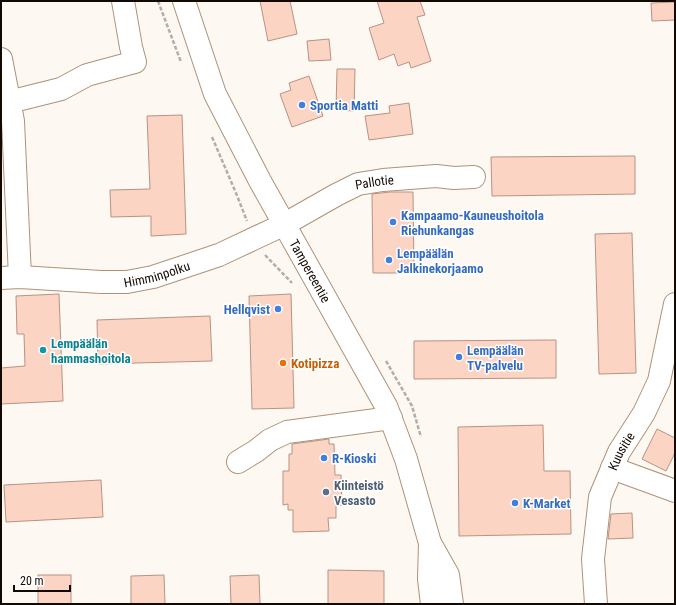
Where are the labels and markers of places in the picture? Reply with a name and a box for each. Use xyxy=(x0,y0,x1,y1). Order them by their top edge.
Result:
place label: Sportia Matti xyxy=(310,98,378,113)
marker: Sportia Matti xyxy=(297,100,307,110)
place label: Kampaamo-Kauneushoitola Riehunkangas xyxy=(401,208,544,238)
marker: Kampaamo-Kauneushoitola Riehunkangas xyxy=(388,217,398,227)
place label: Lempäälän Jalkinekorjaamo xyxy=(397,246,484,276)
marker: Lempäälän Jalkinekorjaamo xyxy=(384,255,394,265)
place label: Hellqvist xyxy=(224,302,270,317)
marker: Hellqvist xyxy=(273,304,283,314)
place label: Lempäälän hammashoitola xyxy=(51,336,131,366)
place label: Lempäälän TV-palvelu xyxy=(467,343,524,373)
marker: Lempäälän hammashoitola xyxy=(38,345,48,355)
marker: Lempäälän TV-palvelu xyxy=(454,352,464,362)
place label: Kotipizza xyxy=(291,356,339,371)
marker: Kotipizza xyxy=(278,358,288,368)
place label: R-Kioski xyxy=(332,451,376,466)
marker: R-Kioski xyxy=(319,453,329,463)
place label: Kiinteistö Vesasto xyxy=(334,478,384,508)
marker: Kiinteistö Vesasto xyxy=(321,487,331,497)
place label: K-Market xyxy=(523,496,570,511)
marker: K-Market xyxy=(510,498,520,508)

